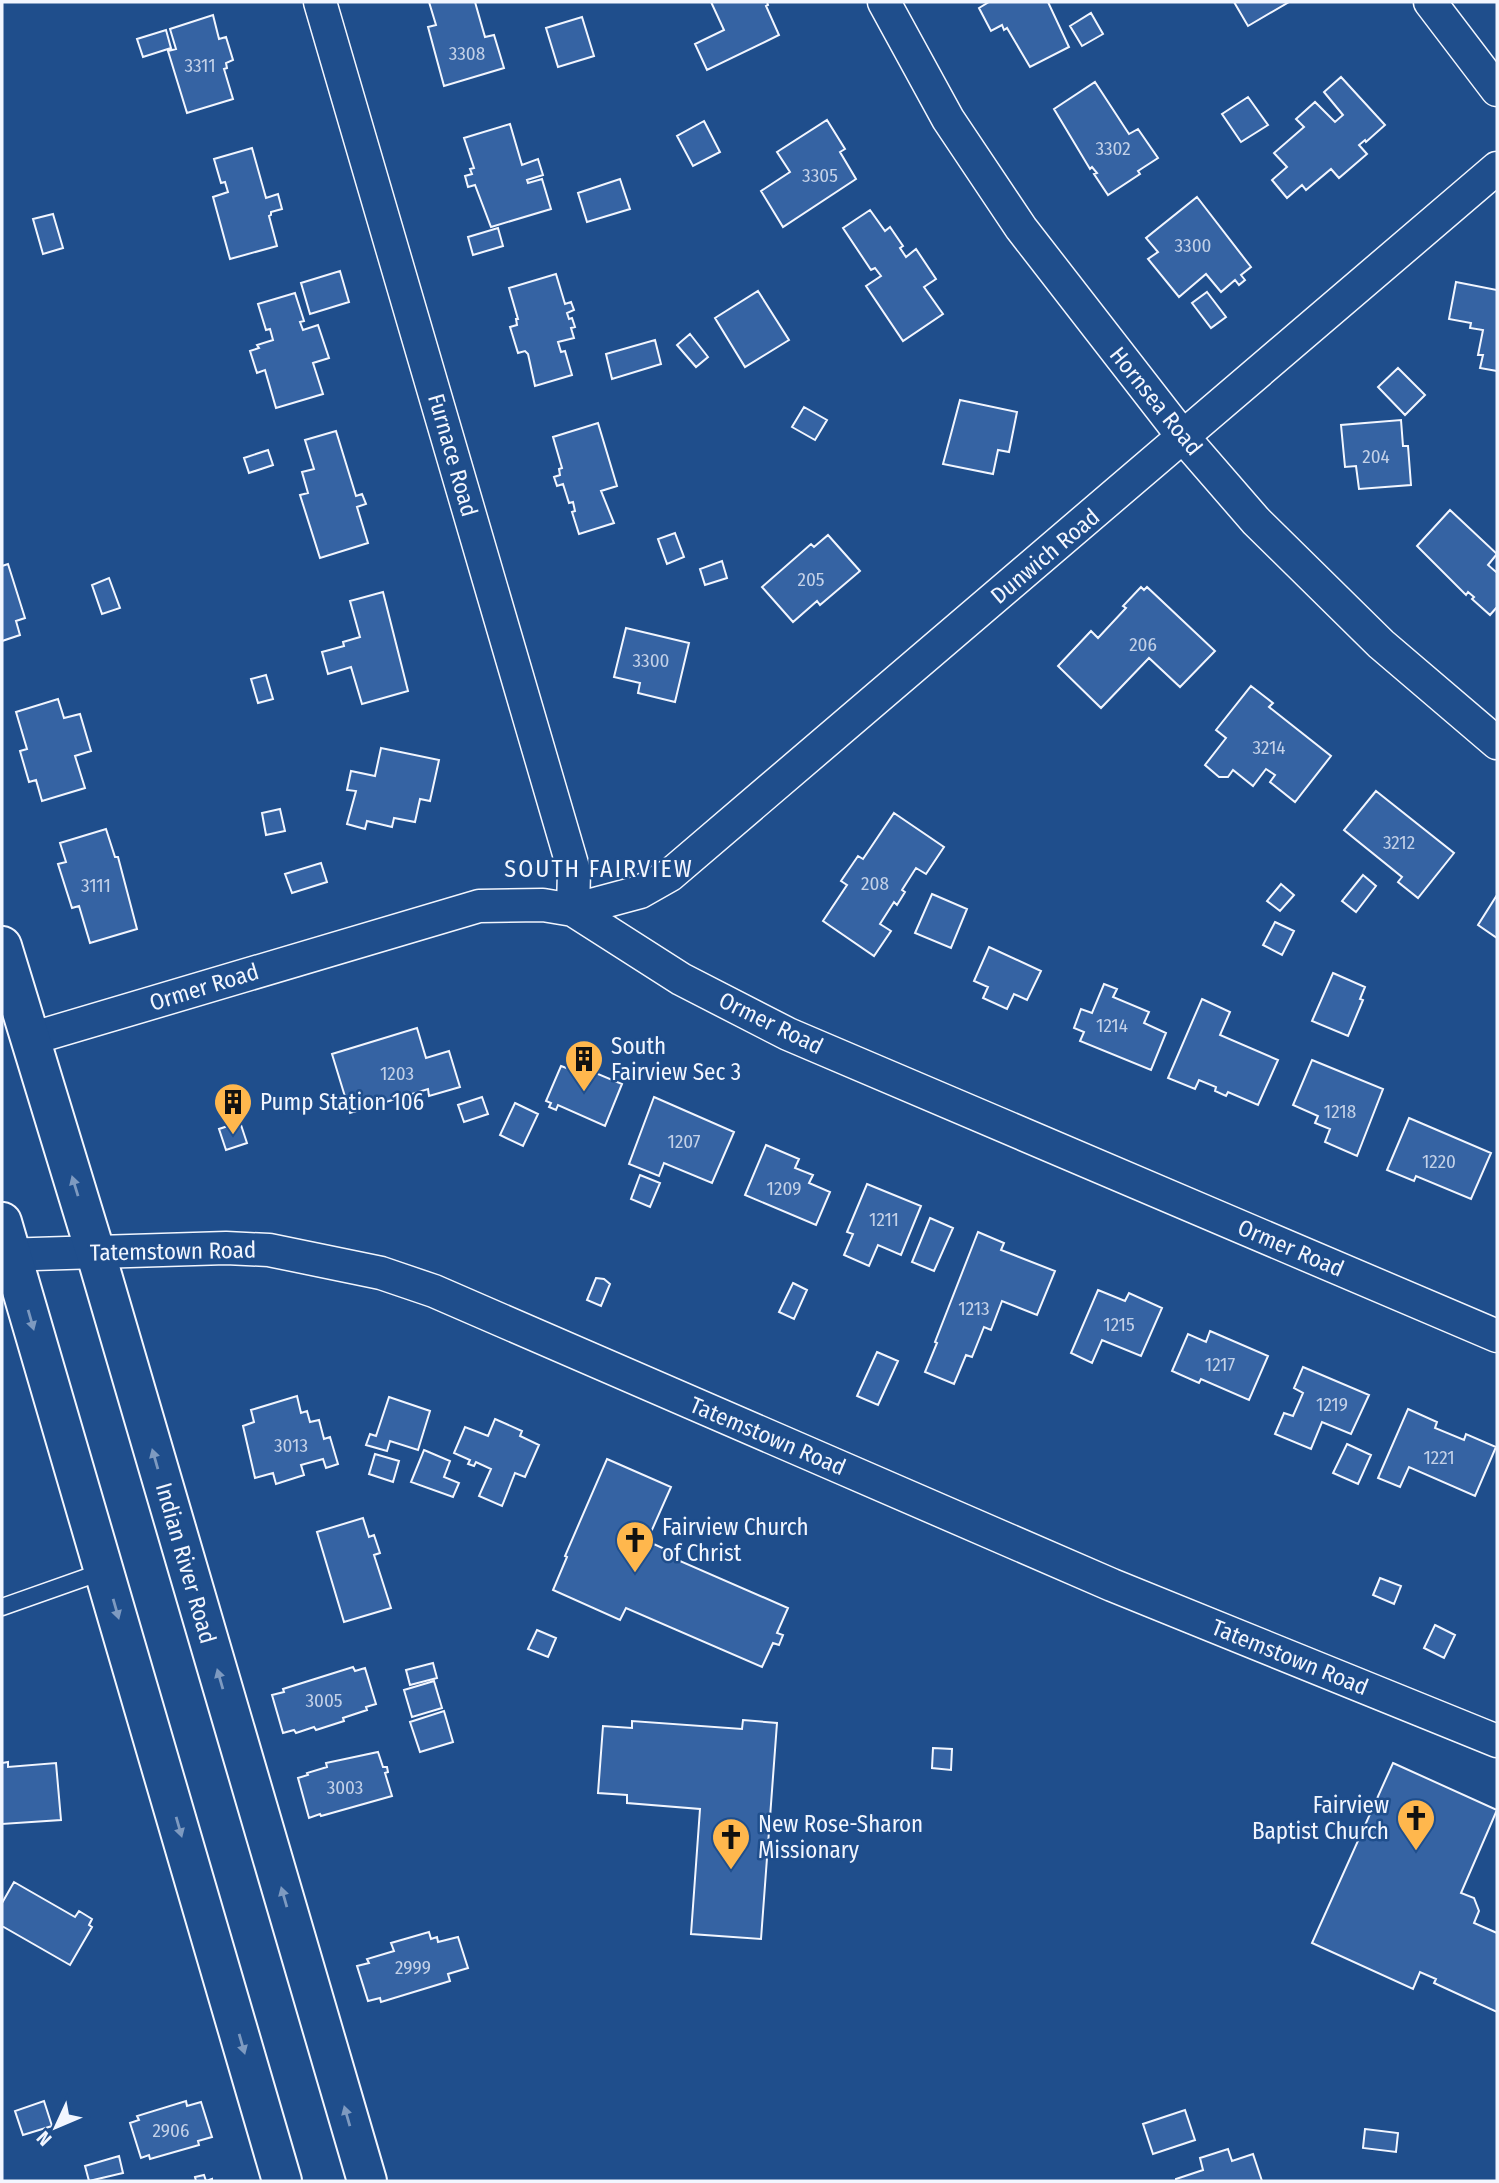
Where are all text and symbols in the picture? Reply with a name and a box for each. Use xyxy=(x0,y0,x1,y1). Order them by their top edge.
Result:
house number: 3308 xyxy=(449,42,485,65)
house number: 3311 xyxy=(184,54,216,77)
house number: 3302 xyxy=(1095,137,1131,160)
house number: 3305 xyxy=(802,164,838,187)
house number: 3300 xyxy=(1175,234,1211,257)
street label: Hornsea Road xyxy=(1104,341,1208,461)
street label: Furnace Road xyxy=(422,390,484,520)
house number: 204 xyxy=(1362,445,1390,468)
street label: Dunwich Road xyxy=(985,502,1105,610)
house number: 205 xyxy=(798,568,825,591)
house number: 206 xyxy=(1129,633,1157,656)
house number: 3300 xyxy=(633,649,669,672)
house number: 3214 xyxy=(1253,736,1285,759)
house number: 3212 xyxy=(1383,831,1415,854)
district label: SOUTH FAIRVIEW xyxy=(504,855,694,883)
house number: 208 xyxy=(861,872,889,895)
house number: 3111 xyxy=(81,874,111,897)
street label: Ormer Road xyxy=(146,957,262,1017)
street label: Ormer Road xyxy=(714,986,828,1060)
house number: 1214 xyxy=(1096,1014,1128,1037)
place label: South Fairview Sec 3 xyxy=(611,1032,741,1086)
building icon: South Fairview Sec 3 xyxy=(563,1038,605,1093)
house number: 1203 xyxy=(380,1062,414,1085)
building icon: Pump Station 106 xyxy=(212,1081,254,1136)
place label: Pump Station 106 xyxy=(260,1088,424,1116)
house number: 1218 xyxy=(1324,1100,1356,1123)
house number: 1207 xyxy=(667,1130,701,1153)
house number: 1220 xyxy=(1422,1150,1456,1173)
one-way arrow xyxy=(69,1175,79,1196)
house number: 1209 xyxy=(767,1177,801,1200)
house number: 1211 xyxy=(869,1208,899,1231)
street label: Ormer Road xyxy=(1234,1213,1348,1283)
street label: Tatemstown Road xyxy=(90,1236,256,1266)
house number: 1213 xyxy=(958,1297,990,1320)
one-way arrow xyxy=(27,1310,37,1331)
house number: 1215 xyxy=(1103,1313,1135,1336)
house number: 1217 xyxy=(1205,1353,1236,1376)
street label: Tatemstown Road xyxy=(686,1391,850,1481)
house number: 1219 xyxy=(1316,1393,1348,1416)
house number: 3013 xyxy=(274,1434,308,1457)
house number: 1221 xyxy=(1423,1446,1455,1469)
one-way arrow xyxy=(150,1448,160,1469)
street label: Indian River Road xyxy=(150,1479,222,1647)
place label: Fairview Church of Christ xyxy=(662,1513,809,1567)
church icon: Fairview Church of Christ xyxy=(614,1519,656,1574)
one-way arrow xyxy=(111,1599,121,1620)
street label: Tatemstown Road xyxy=(1208,1613,1372,1701)
one-way arrow xyxy=(214,1668,224,1689)
house number: 3005 xyxy=(305,1689,343,1712)
house number: 3003 xyxy=(327,1776,363,1799)
place label: Fairview Baptist Church xyxy=(1252,1791,1389,1845)
church icon: Fairview Baptist Church xyxy=(1395,1797,1437,1852)
place label: New Rose-Sharon Missionary xyxy=(758,1810,923,1864)
church icon: New Rose-Sharon Missionary xyxy=(710,1816,752,1871)
one-way arrow xyxy=(175,1817,185,1838)
one-way arrow xyxy=(278,1887,288,1908)
house number: 2999 xyxy=(395,1956,431,1979)
one-way arrow xyxy=(238,2033,248,2054)
north arrow xyxy=(21,2092,91,2162)
one-way arrow xyxy=(342,2105,352,2126)
house number: 2906 xyxy=(153,2119,189,2142)
text: N xyxy=(32,2126,56,2151)

